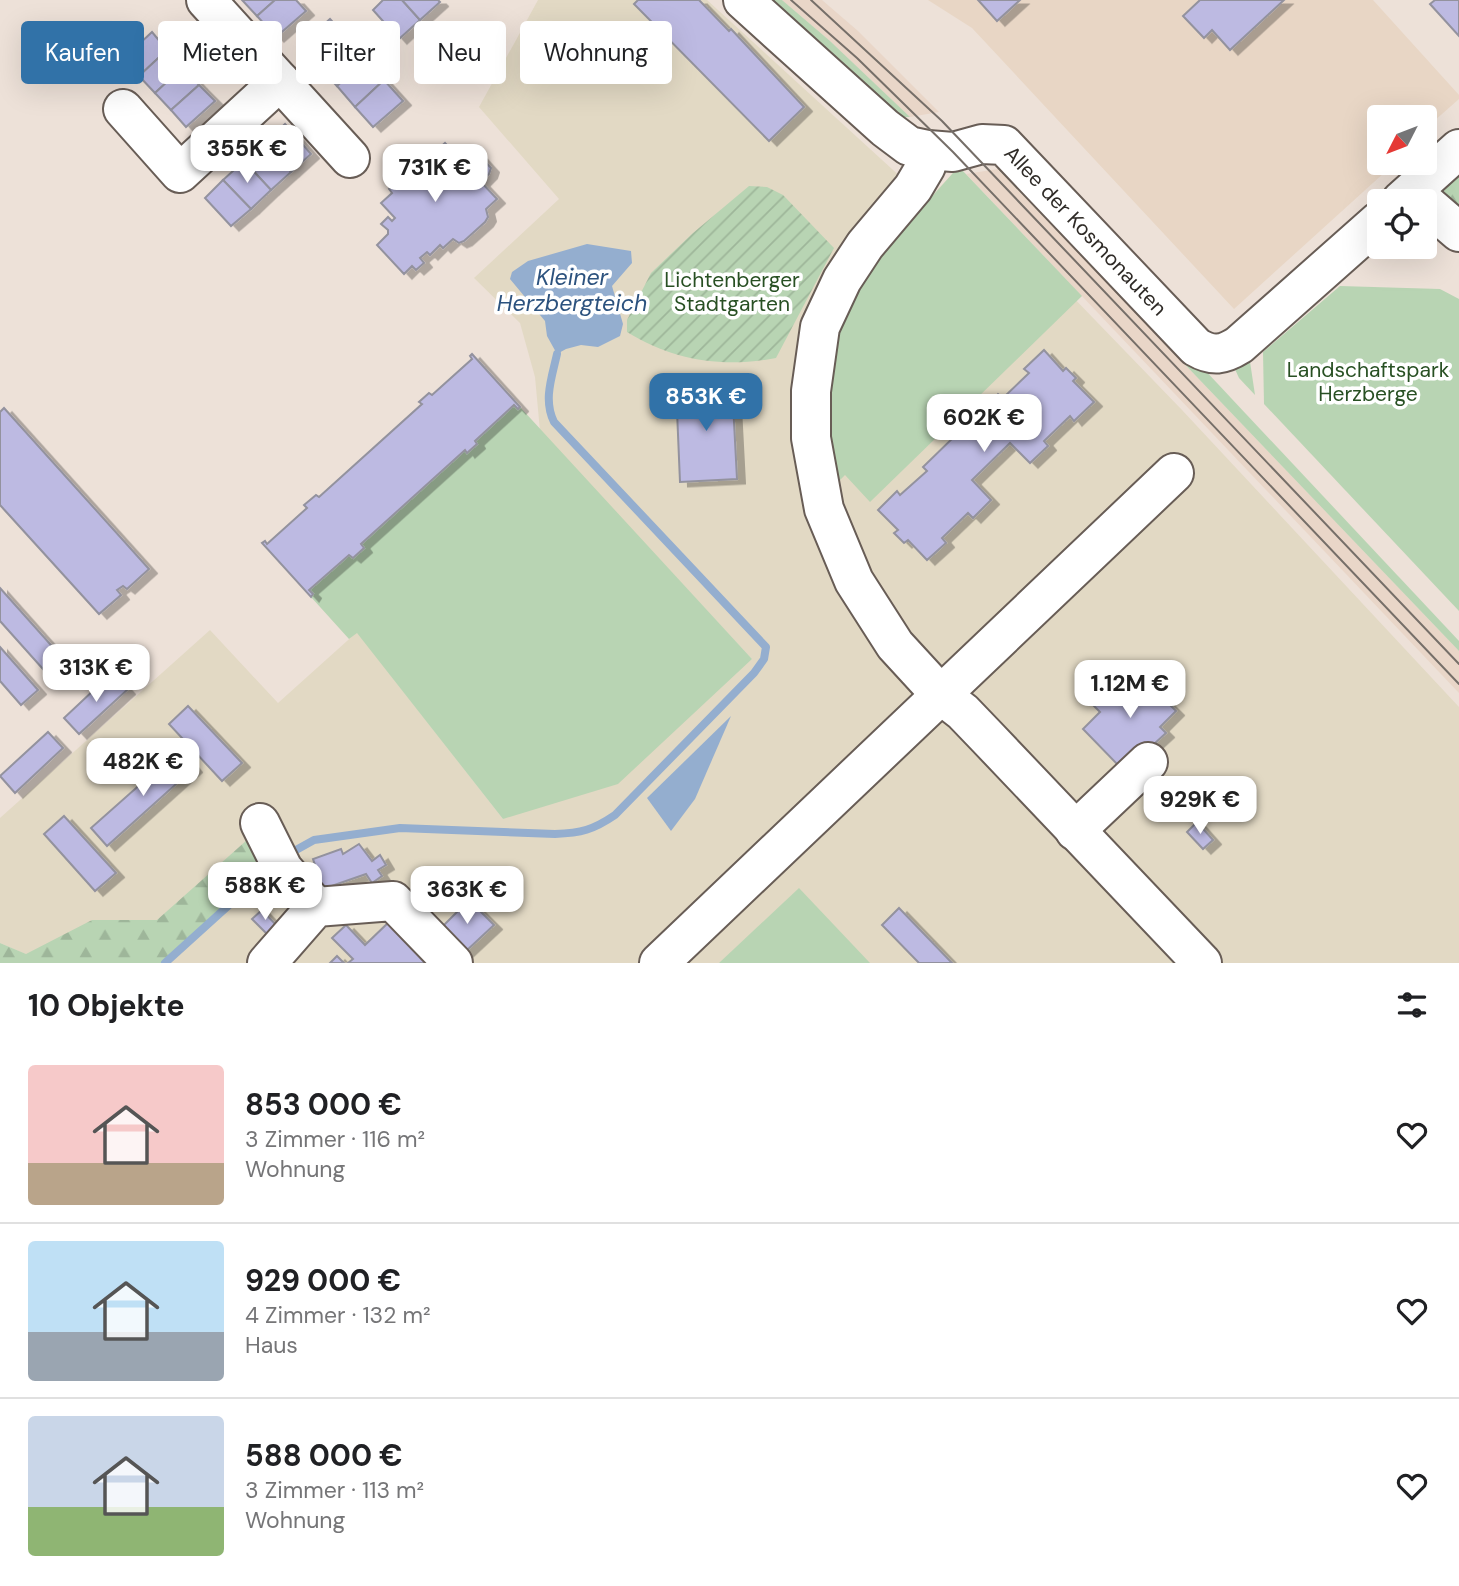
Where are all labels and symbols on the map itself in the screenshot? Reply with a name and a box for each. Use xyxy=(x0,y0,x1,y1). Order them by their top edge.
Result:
north arrow xyxy=(1367,105,1437,175)
pin: 355K € xyxy=(190,125,304,185)
street label: Allee der Kosmonauten xyxy=(998,140,1173,322)
pin: 731K € xyxy=(378,144,492,204)
water label: Kleiner Herzbergteich xyxy=(497,262,647,318)
park label: Lichtenberger Stadtgarten xyxy=(664,266,800,318)
park label: Landschaftspark Herzberge xyxy=(1287,356,1450,408)
pin: 853K € xyxy=(649,374,763,433)
pin: 602K € xyxy=(927,394,1041,454)
pin: 313K € xyxy=(39,644,153,704)
pin: 1.12M € xyxy=(1065,660,1195,720)
pin: 482K € xyxy=(86,738,200,798)
pin: 929K € xyxy=(1143,776,1257,836)
pin: 588K € xyxy=(208,862,322,922)
pin: 363K € xyxy=(410,866,524,926)

